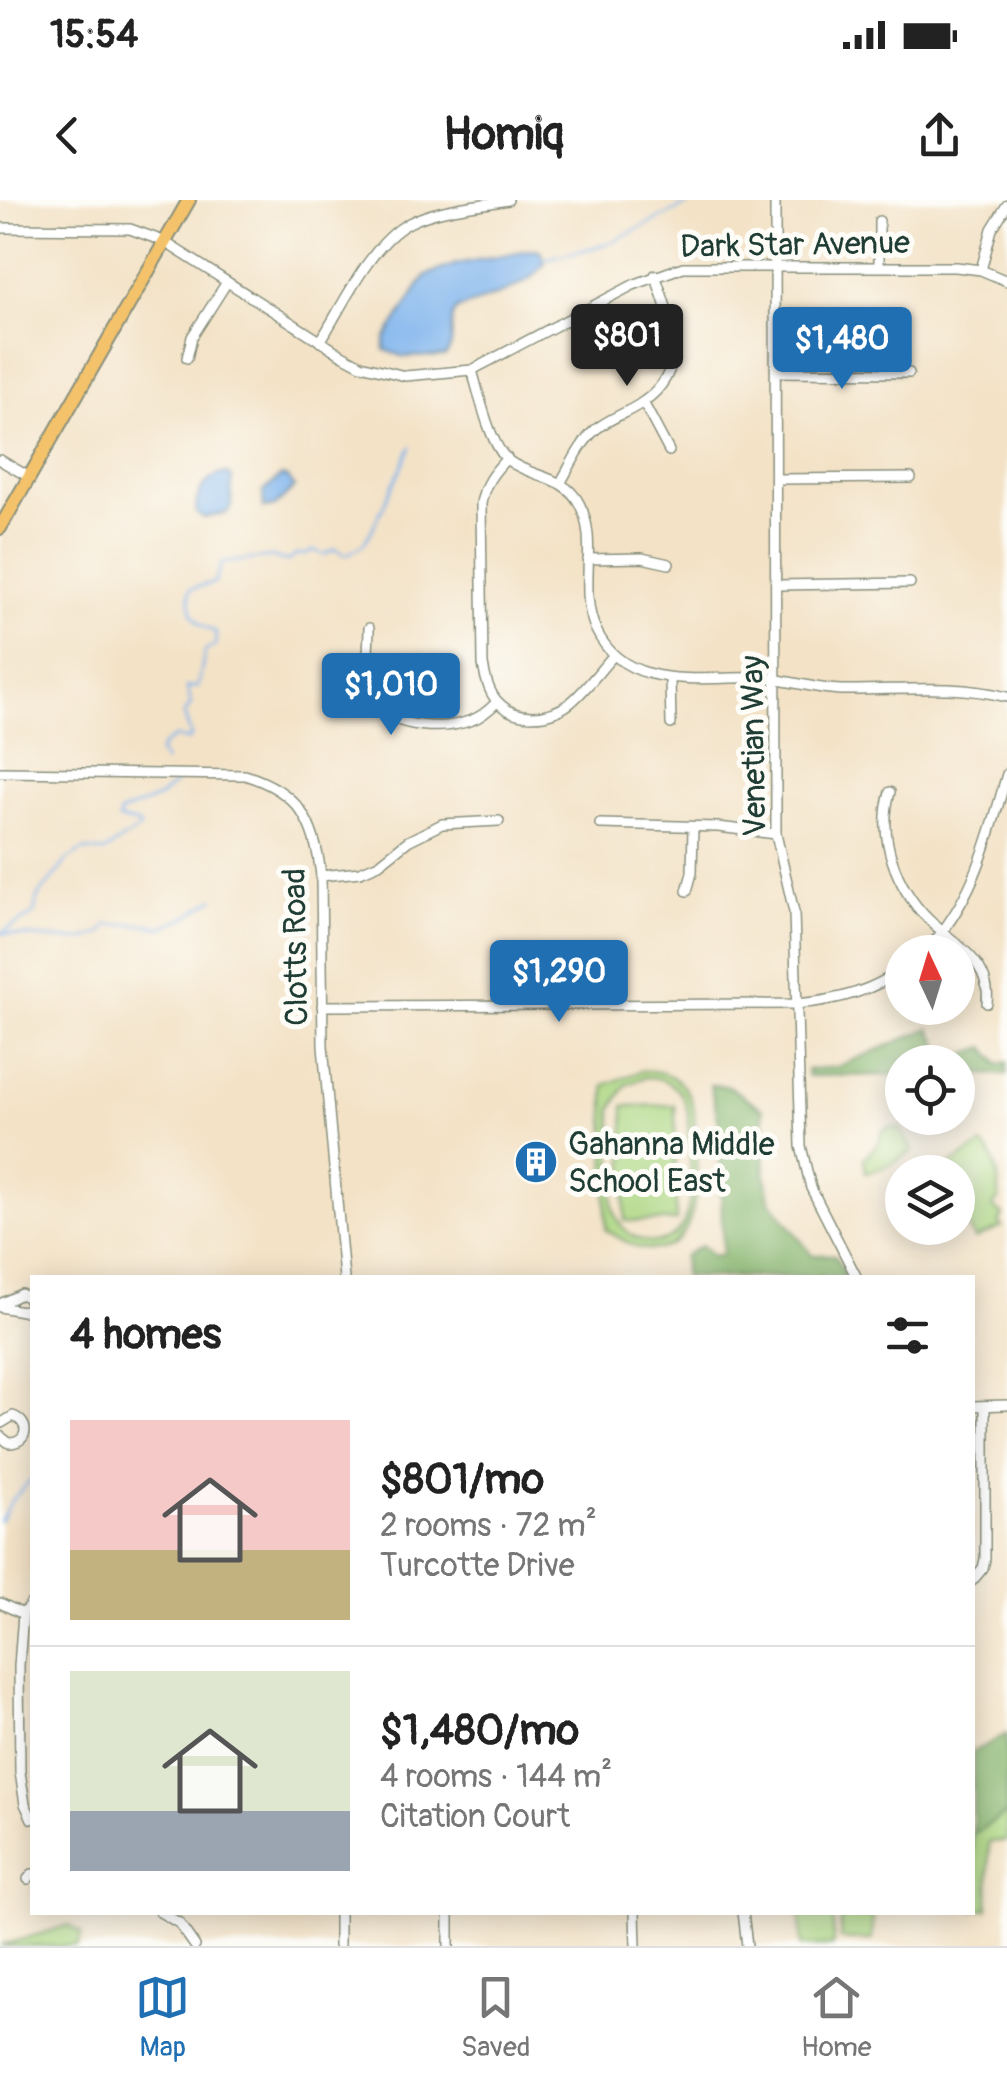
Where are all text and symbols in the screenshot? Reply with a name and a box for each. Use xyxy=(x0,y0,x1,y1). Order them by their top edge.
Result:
text: 15:54 xyxy=(50,11,138,59)
text: Homiq xyxy=(443,107,564,163)
icon: back xyxy=(40,108,95,163)
icon: share xyxy=(912,108,967,163)
street label: Dark Star Avenue xyxy=(680,223,910,267)
pin: $801 xyxy=(568,304,686,389)
pin: $1,480 xyxy=(761,307,923,392)
text: $801 xyxy=(593,316,661,356)
text: $1,480 xyxy=(795,319,889,359)
pin: $1,010 xyxy=(310,653,472,738)
street label: Venetian Way xyxy=(732,654,776,837)
text: $1,010 xyxy=(344,665,438,705)
street label: Clotts Road xyxy=(275,868,317,1026)
north arrow xyxy=(885,935,975,1025)
map controls xyxy=(885,935,975,1245)
pin: $1,290 xyxy=(478,940,640,1025)
text: $1,290 xyxy=(512,952,606,992)
button: locate xyxy=(885,1045,975,1135)
place label: Gahanna Middle School East xyxy=(568,1125,775,1202)
building icon: Gahanna Middle School East xyxy=(513,1139,559,1185)
button: layers xyxy=(885,1155,975,1245)
icon: filters xyxy=(880,1308,935,1363)
text: 4 homes xyxy=(70,1309,221,1361)
text: $801/mo xyxy=(380,1454,544,1506)
icon: home xyxy=(150,1460,270,1580)
text: 2 rooms · 72 m² xyxy=(380,1506,597,1546)
text: Turcotte Drive xyxy=(380,1546,575,1586)
text: $1,480/mo xyxy=(380,1705,579,1757)
icon: home xyxy=(150,1711,270,1831)
text: 4 rooms · 144 m² xyxy=(380,1757,612,1797)
text: Citation Court xyxy=(380,1797,570,1837)
tab: Map xyxy=(135,1970,190,2065)
tab: Saved xyxy=(461,1970,530,2065)
tab: Home xyxy=(801,1970,872,2065)

